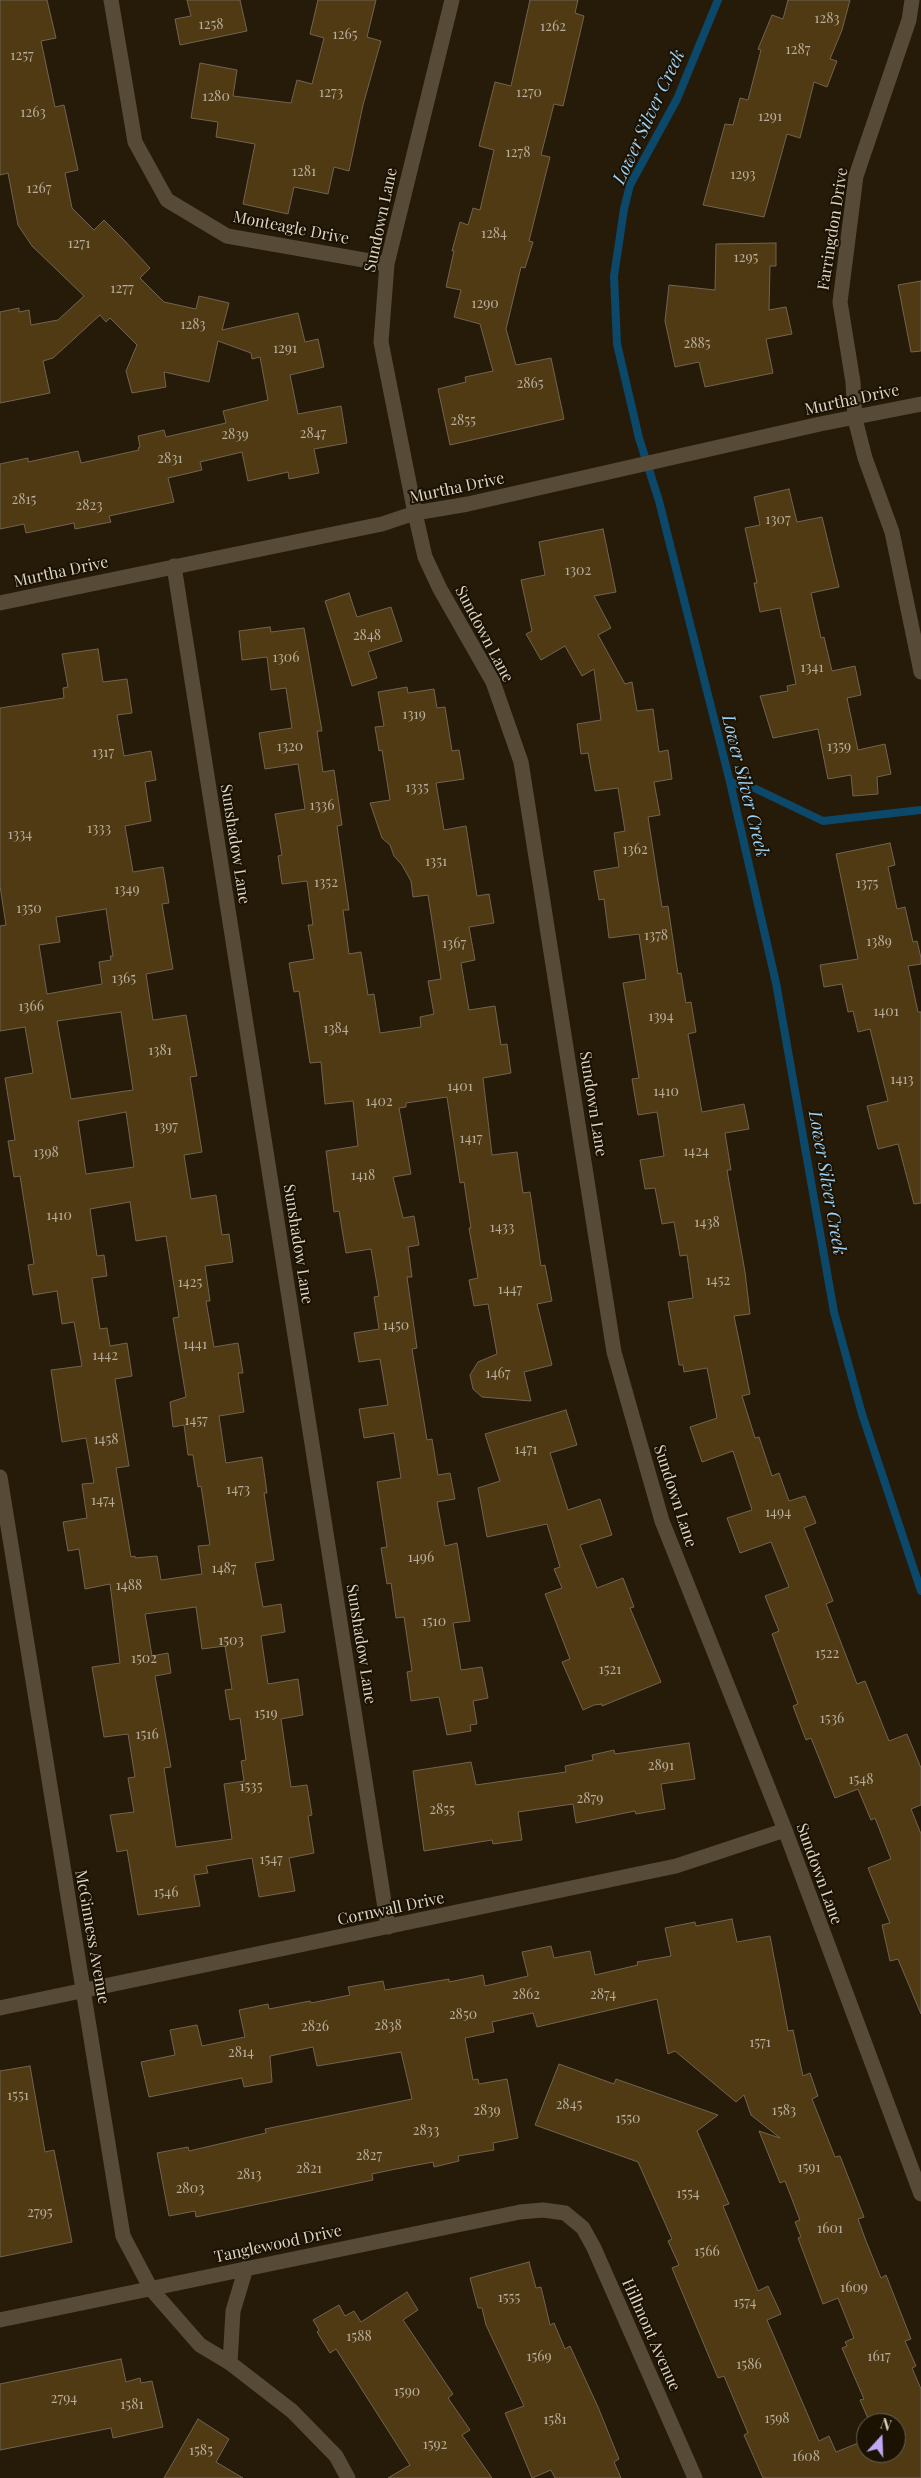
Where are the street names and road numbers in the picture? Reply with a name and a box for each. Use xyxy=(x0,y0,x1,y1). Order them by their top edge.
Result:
street label: Sundown Lane xyxy=(361,166,401,274)
street label: Farringdon Drive xyxy=(814,166,852,292)
street label: Monteagle Drive xyxy=(231,207,351,249)
street label: Murtha Drive xyxy=(803,381,901,419)
street label: Murtha Drive xyxy=(408,469,506,507)
street label: Murtha Drive xyxy=(12,553,110,591)
street label: Sundown Lane xyxy=(451,583,517,685)
street label: Sunshadow Lane xyxy=(216,783,254,905)
street label: Sundown Lane xyxy=(575,1050,611,1158)
street label: Sunshadow Lane xyxy=(279,1183,317,1305)
street label: Sundown Lane xyxy=(649,1442,701,1550)
street label: Sunshadow Lane xyxy=(342,1583,380,1705)
street label: Sundown Lane xyxy=(792,1821,846,1927)
street label: McGinness Avenue xyxy=(71,1869,113,2005)
street label: Cornwall Drive xyxy=(336,1888,446,1930)
street label: Tanglewood Drive xyxy=(212,2221,344,2267)
street label: Hillmont Avenue xyxy=(618,2276,684,2394)

